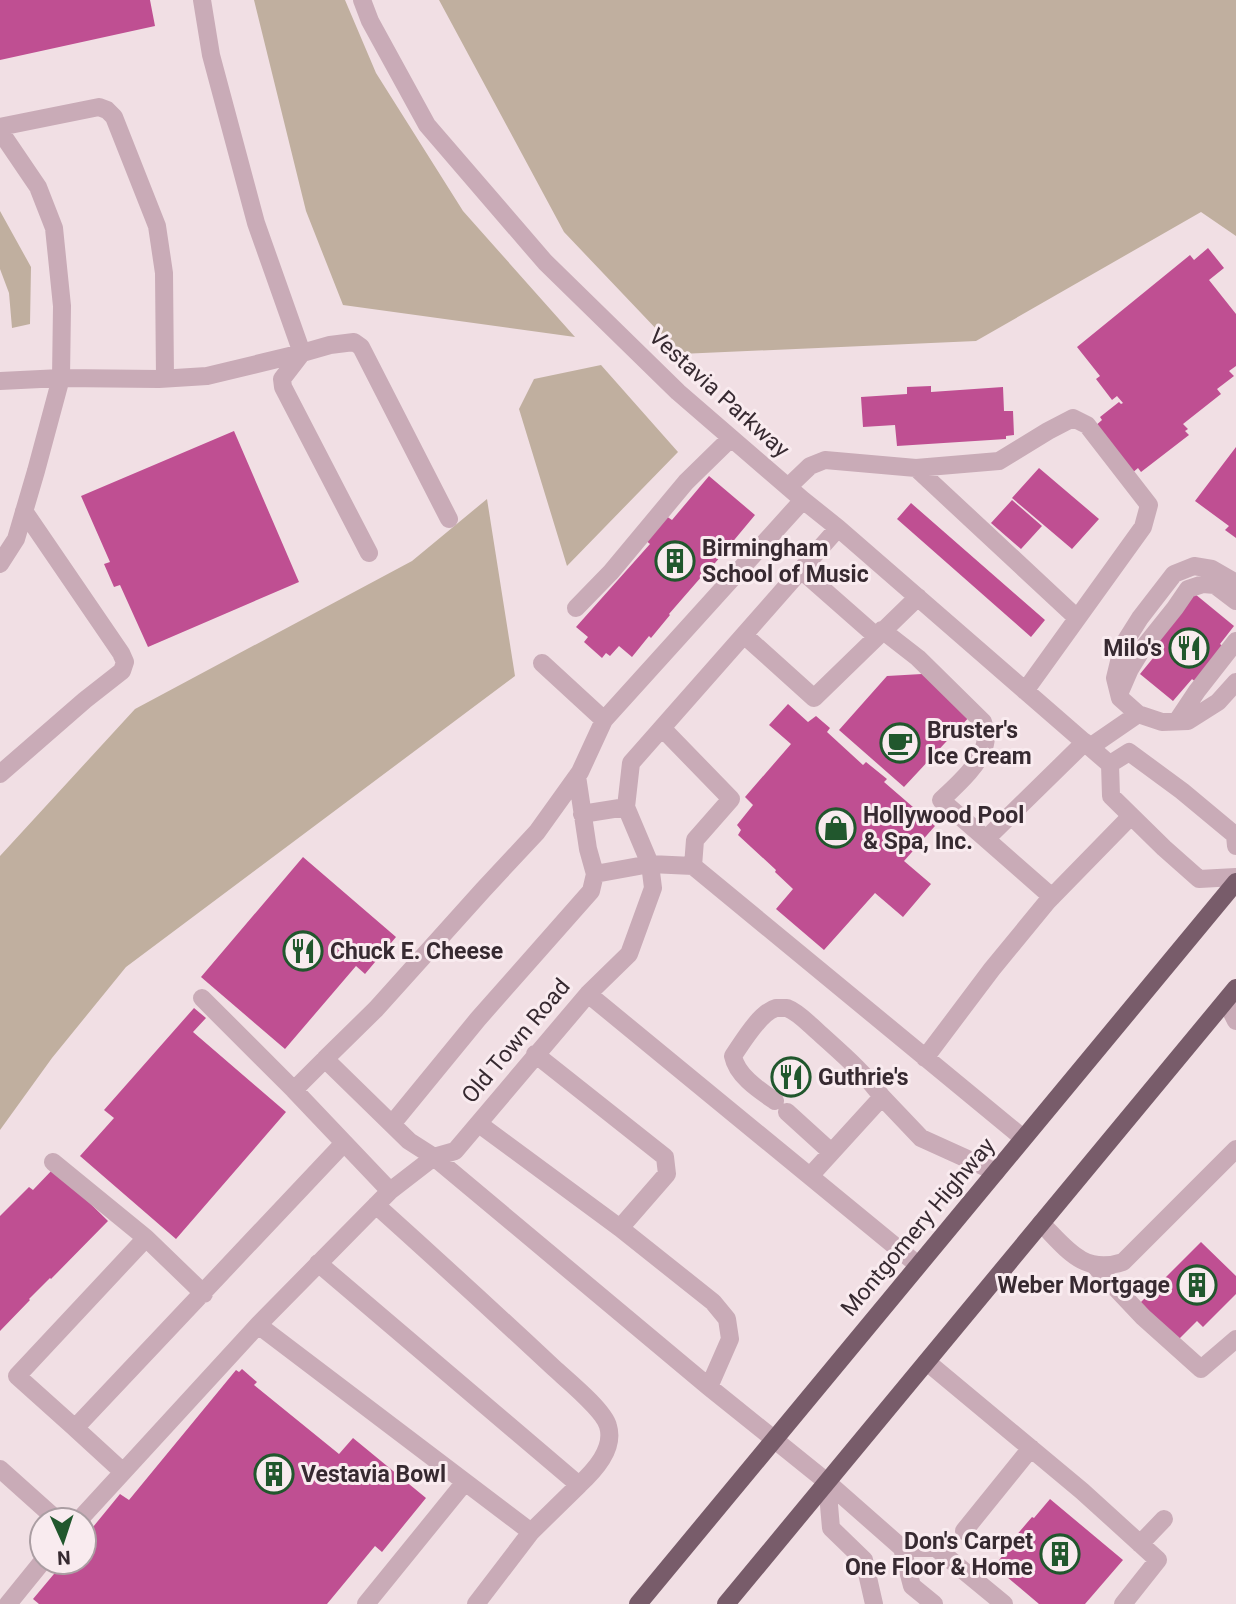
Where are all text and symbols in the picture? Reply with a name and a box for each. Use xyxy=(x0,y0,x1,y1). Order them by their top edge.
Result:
street label: Vestavia Parkway xyxy=(643,323,795,463)
place label: Birmingham School of Music xyxy=(702,535,869,588)
building icon: Birmingham School of Music xyxy=(654,540,696,582)
restaurant icon: Milo's xyxy=(1168,627,1210,669)
place label: Milo's xyxy=(1103,635,1162,662)
place label: Bruster's Ice Cream xyxy=(927,717,1032,770)
cafe icon: Bruster's Ice Cream xyxy=(879,722,921,764)
place label: Hollywood Pool & Spa, Inc. xyxy=(863,802,1024,855)
shop icon: Hollywood Pool & Spa, Inc. xyxy=(815,807,857,849)
restaurant icon: Chuck E. Cheese xyxy=(282,930,324,972)
place label: Chuck E. Cheese xyxy=(330,938,503,965)
street label: Old Town Road xyxy=(456,973,576,1109)
restaurant icon: Guthrie's xyxy=(770,1056,812,1098)
place label: Guthrie's xyxy=(818,1064,909,1091)
street label: Montgomery Highway xyxy=(836,1132,1001,1322)
building icon: Weber Mortgage xyxy=(1176,1264,1218,1306)
place label: Weber Mortgage xyxy=(997,1272,1170,1299)
building icon: Vestavia Bowl xyxy=(253,1453,295,1495)
place label: Vestavia Bowl xyxy=(301,1461,446,1488)
north arrow xyxy=(28,1506,98,1576)
place label: Don's Carpet One Floor & Home xyxy=(845,1528,1033,1581)
building icon: Don's Carpet One Floor & Home xyxy=(1039,1533,1081,1575)
text: N xyxy=(57,1546,71,1569)

